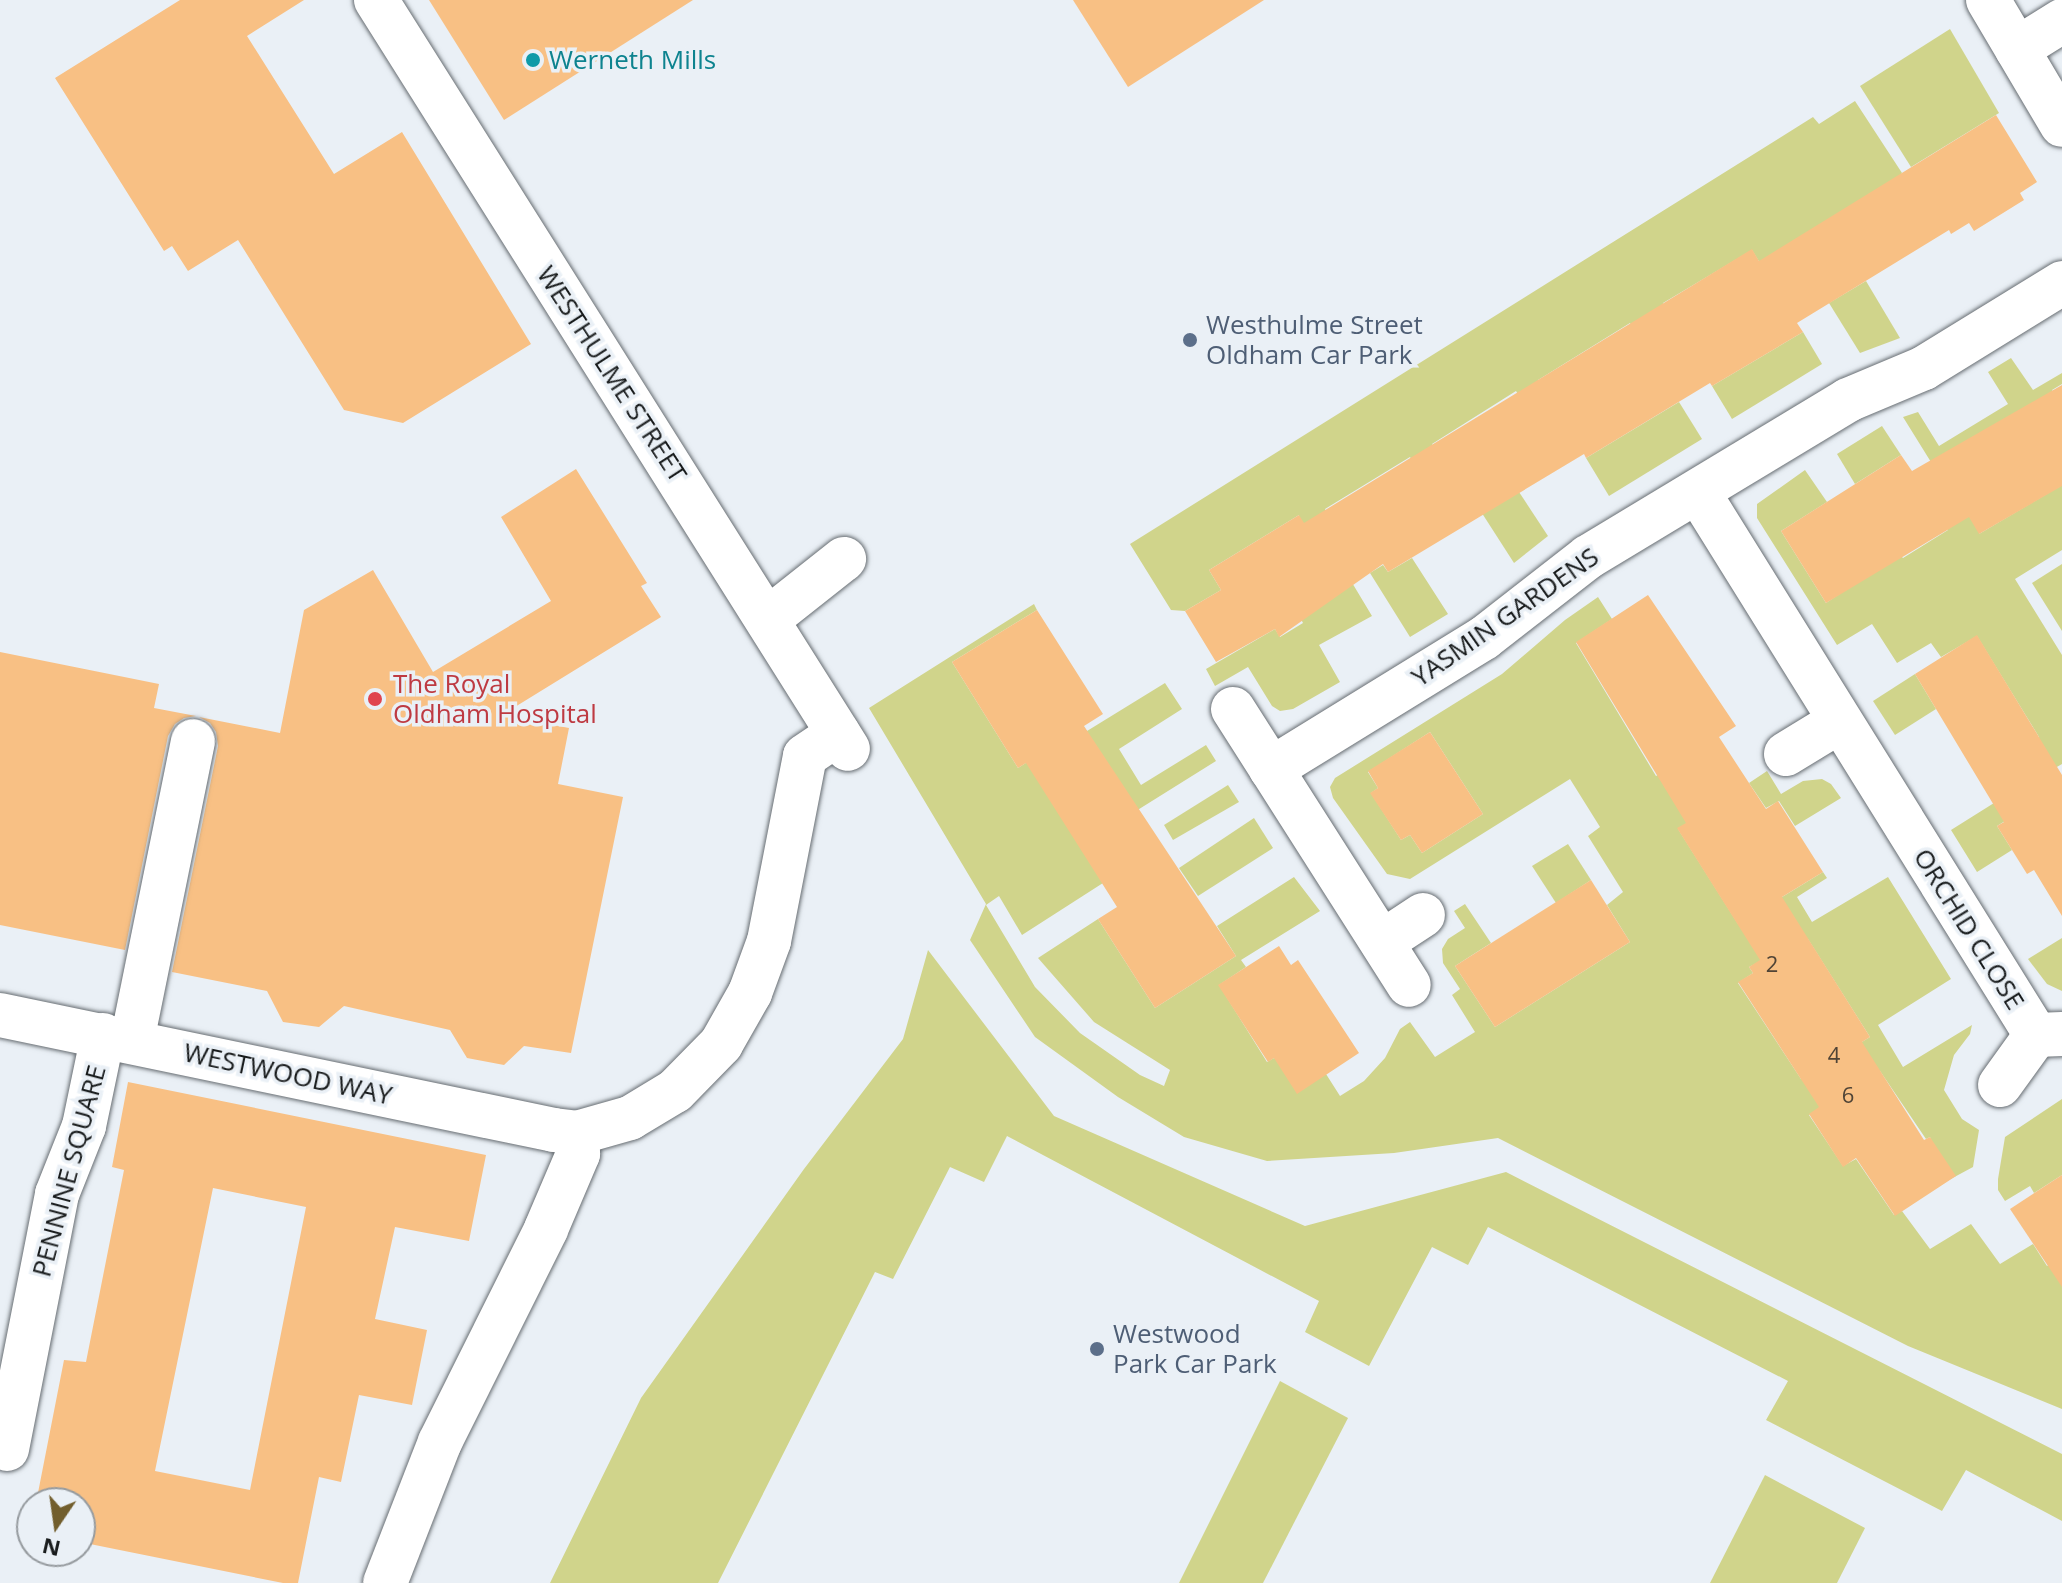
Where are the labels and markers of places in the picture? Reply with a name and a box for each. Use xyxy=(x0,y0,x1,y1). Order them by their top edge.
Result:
place label: Werneth Mills xyxy=(549,44,716,76)
marker: Werneth Mills xyxy=(524,51,542,69)
place label: Westhulme Street Oldham Car Park xyxy=(1206,309,1423,370)
marker: Westhulme Street Oldham Car Park xyxy=(1181,331,1199,349)
place label: The Royal Oldham Hospital xyxy=(393,668,597,730)
marker: The Royal Oldham Hospital xyxy=(364,688,386,710)
place label: Westwood Park Car Park xyxy=(1113,1318,1277,1380)
marker: Westwood Park Car Park xyxy=(1088,1340,1106,1358)

